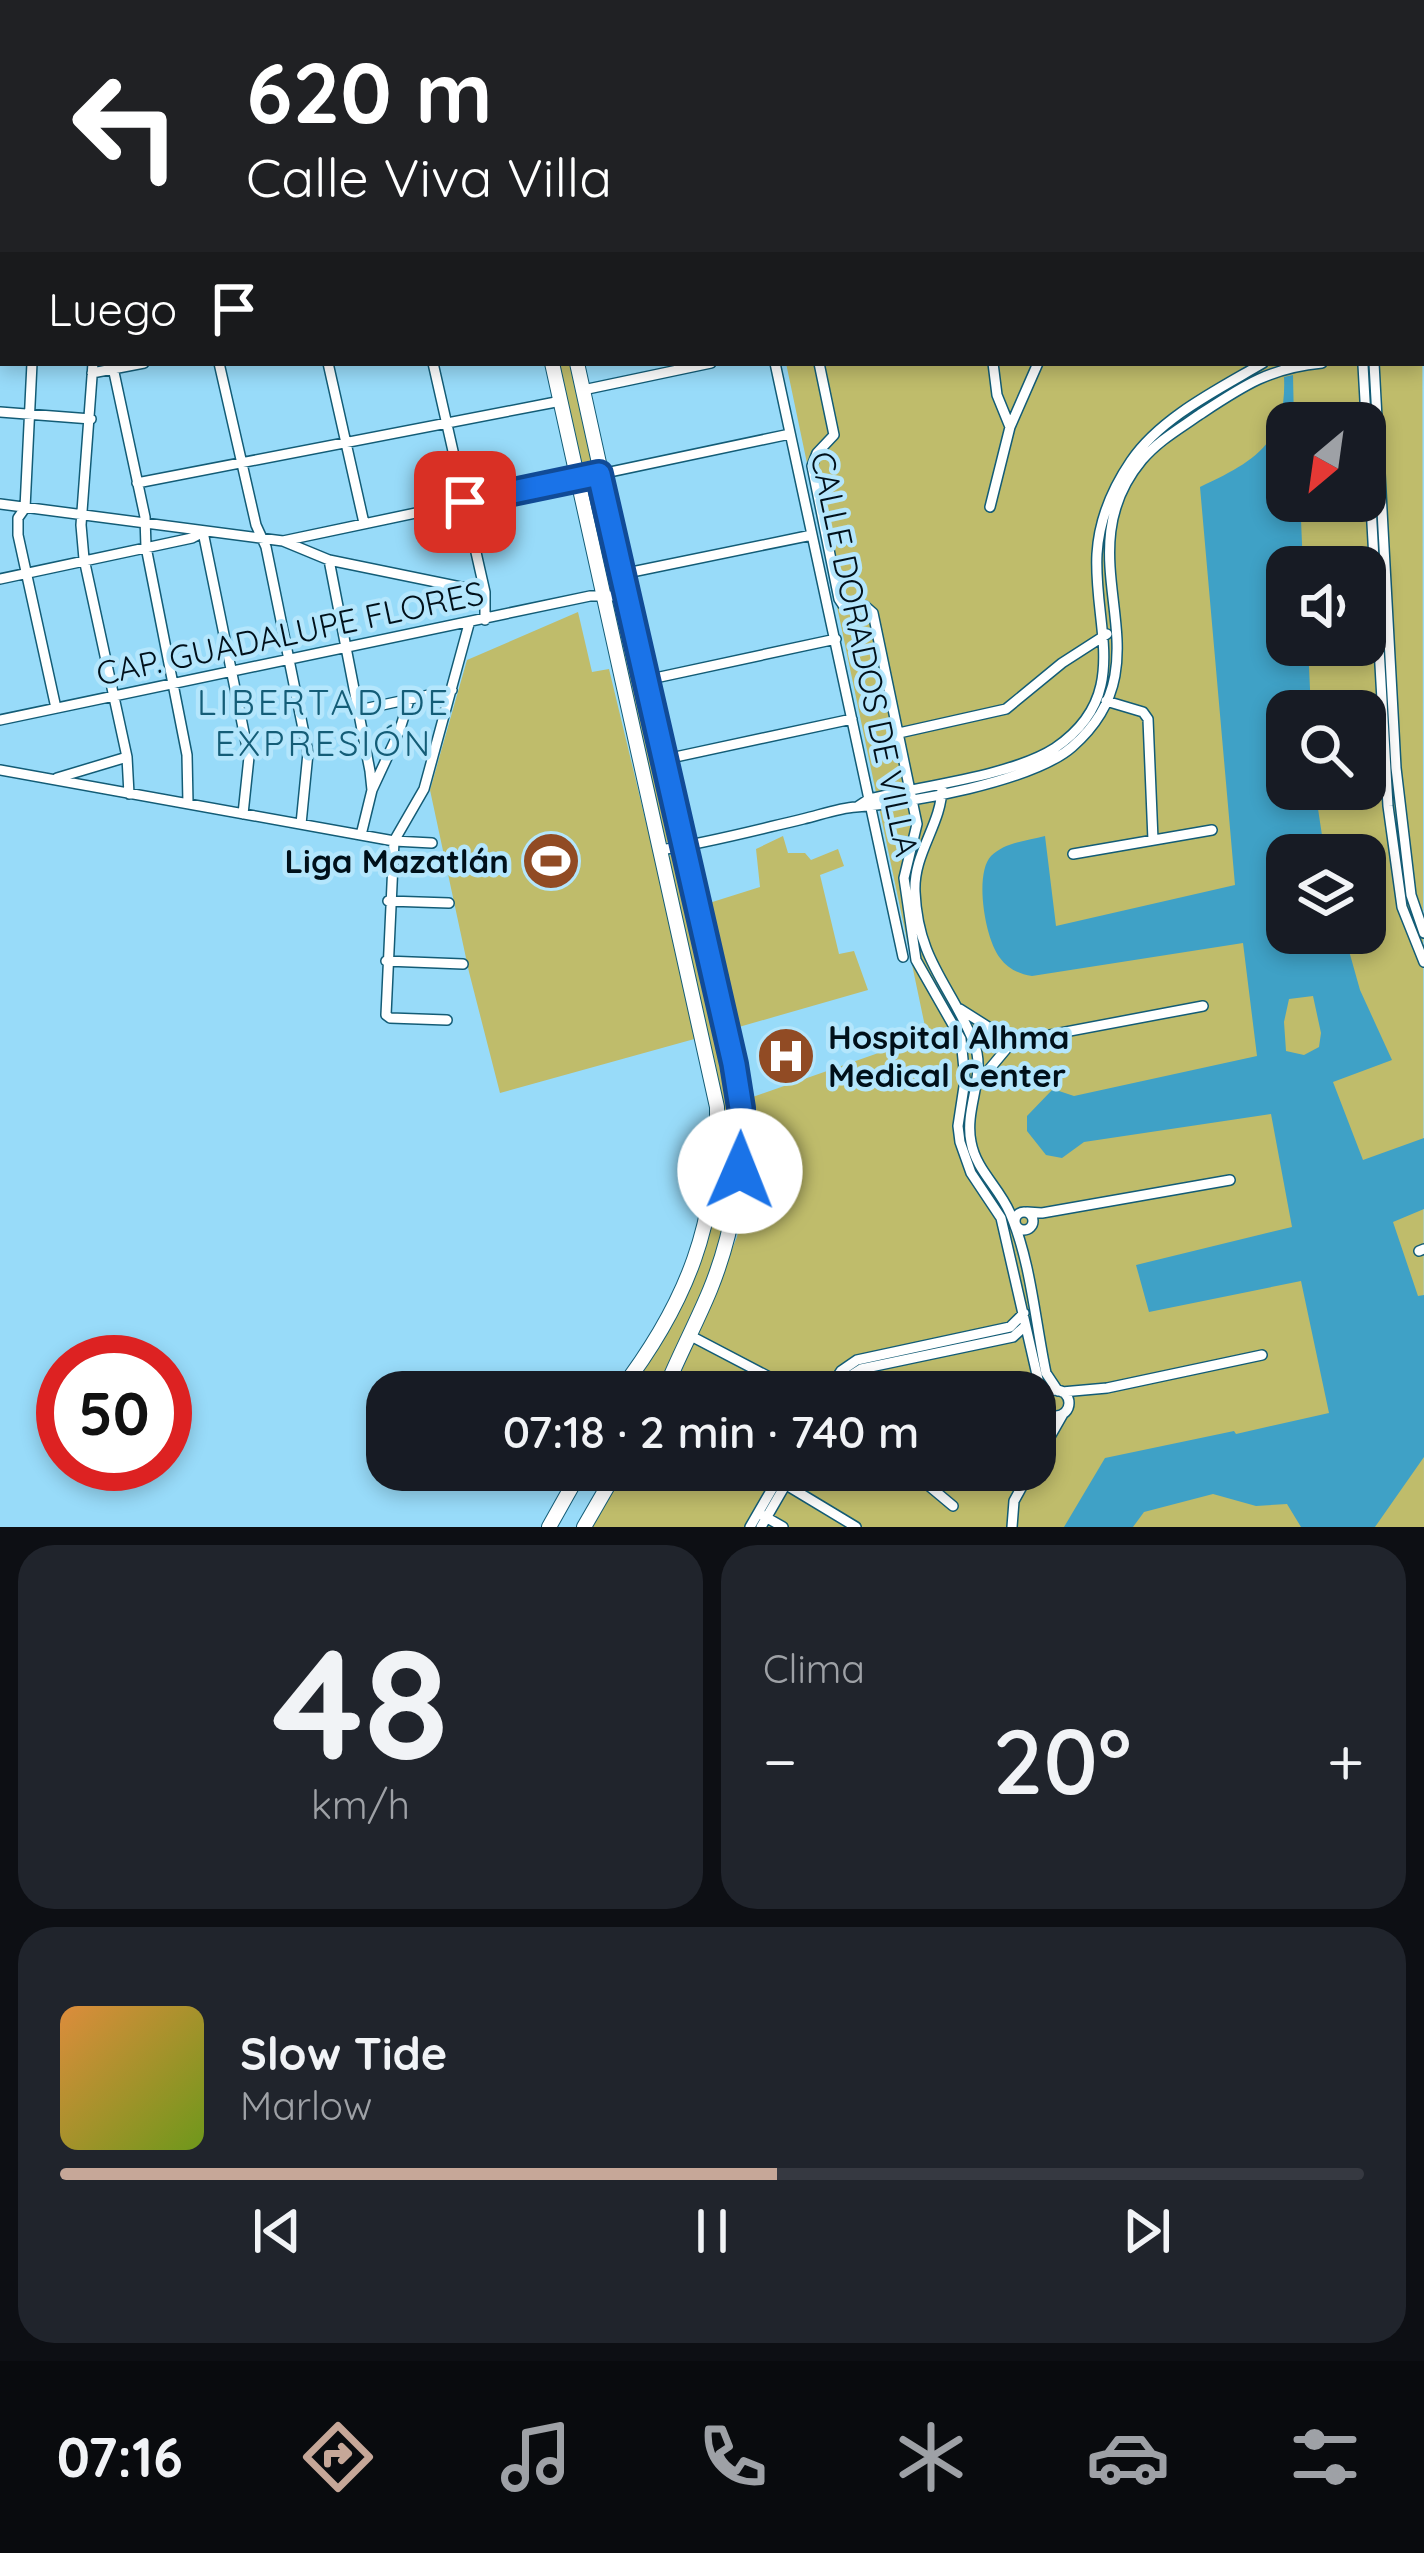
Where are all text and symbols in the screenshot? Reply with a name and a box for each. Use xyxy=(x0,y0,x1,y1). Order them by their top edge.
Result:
text: 620 m xyxy=(246,39,493,144)
icon: left xyxy=(48,48,204,204)
text: Calle Viva Villa xyxy=(246,143,612,211)
icon: arrive xyxy=(201,276,267,342)
text: Luego xyxy=(48,281,177,337)
north arrow xyxy=(1266,402,1386,522)
map controls xyxy=(1266,402,1386,954)
street label: CALLE DORADOS DE VILLA xyxy=(803,448,928,860)
pin xyxy=(414,451,516,553)
icon: arrive xyxy=(432,469,498,535)
button: sound xyxy=(1266,546,1386,666)
street label: CAP. GUADALUPE FLORES xyxy=(92,571,487,694)
district label: LIBERTAD DE EXPRESIÓN xyxy=(197,679,451,765)
button: search xyxy=(1266,690,1386,810)
sports icon: Liga Mazatlán xyxy=(520,830,582,892)
button: layers xyxy=(1266,834,1386,954)
place label: Liga Mazatlán xyxy=(285,840,509,881)
place label: Hospital Alhma Medical Center xyxy=(828,1016,1070,1095)
hospital icon: Hospital Alhma Medical Center xyxy=(755,1025,817,1087)
position arrow xyxy=(677,1108,803,1234)
speed limit sign: 50 xyxy=(36,1335,192,1491)
text: 07:18 · 2 min · 740 m xyxy=(503,1403,919,1459)
text: 48 xyxy=(272,1604,449,1799)
text: Clima xyxy=(763,1644,865,1693)
text: 20° xyxy=(993,1704,1132,1817)
text: − xyxy=(763,1719,797,1802)
text: + xyxy=(1327,1719,1364,1802)
text: km/h xyxy=(311,1780,410,1829)
text: Slow Tide xyxy=(240,2025,447,2081)
text: Marlow xyxy=(240,2081,372,2130)
icon: previous xyxy=(244,2198,310,2264)
icon: pause xyxy=(679,2198,745,2264)
icon: next xyxy=(1114,2198,1180,2264)
icon: directions xyxy=(296,2415,380,2499)
icon: music xyxy=(494,2415,578,2499)
icon: phone xyxy=(691,2415,775,2499)
icon: climate xyxy=(889,2415,973,2499)
icon: car xyxy=(1086,2415,1170,2499)
icon: filters xyxy=(1283,2415,1367,2499)
text: 07:16 xyxy=(57,2423,183,2491)

